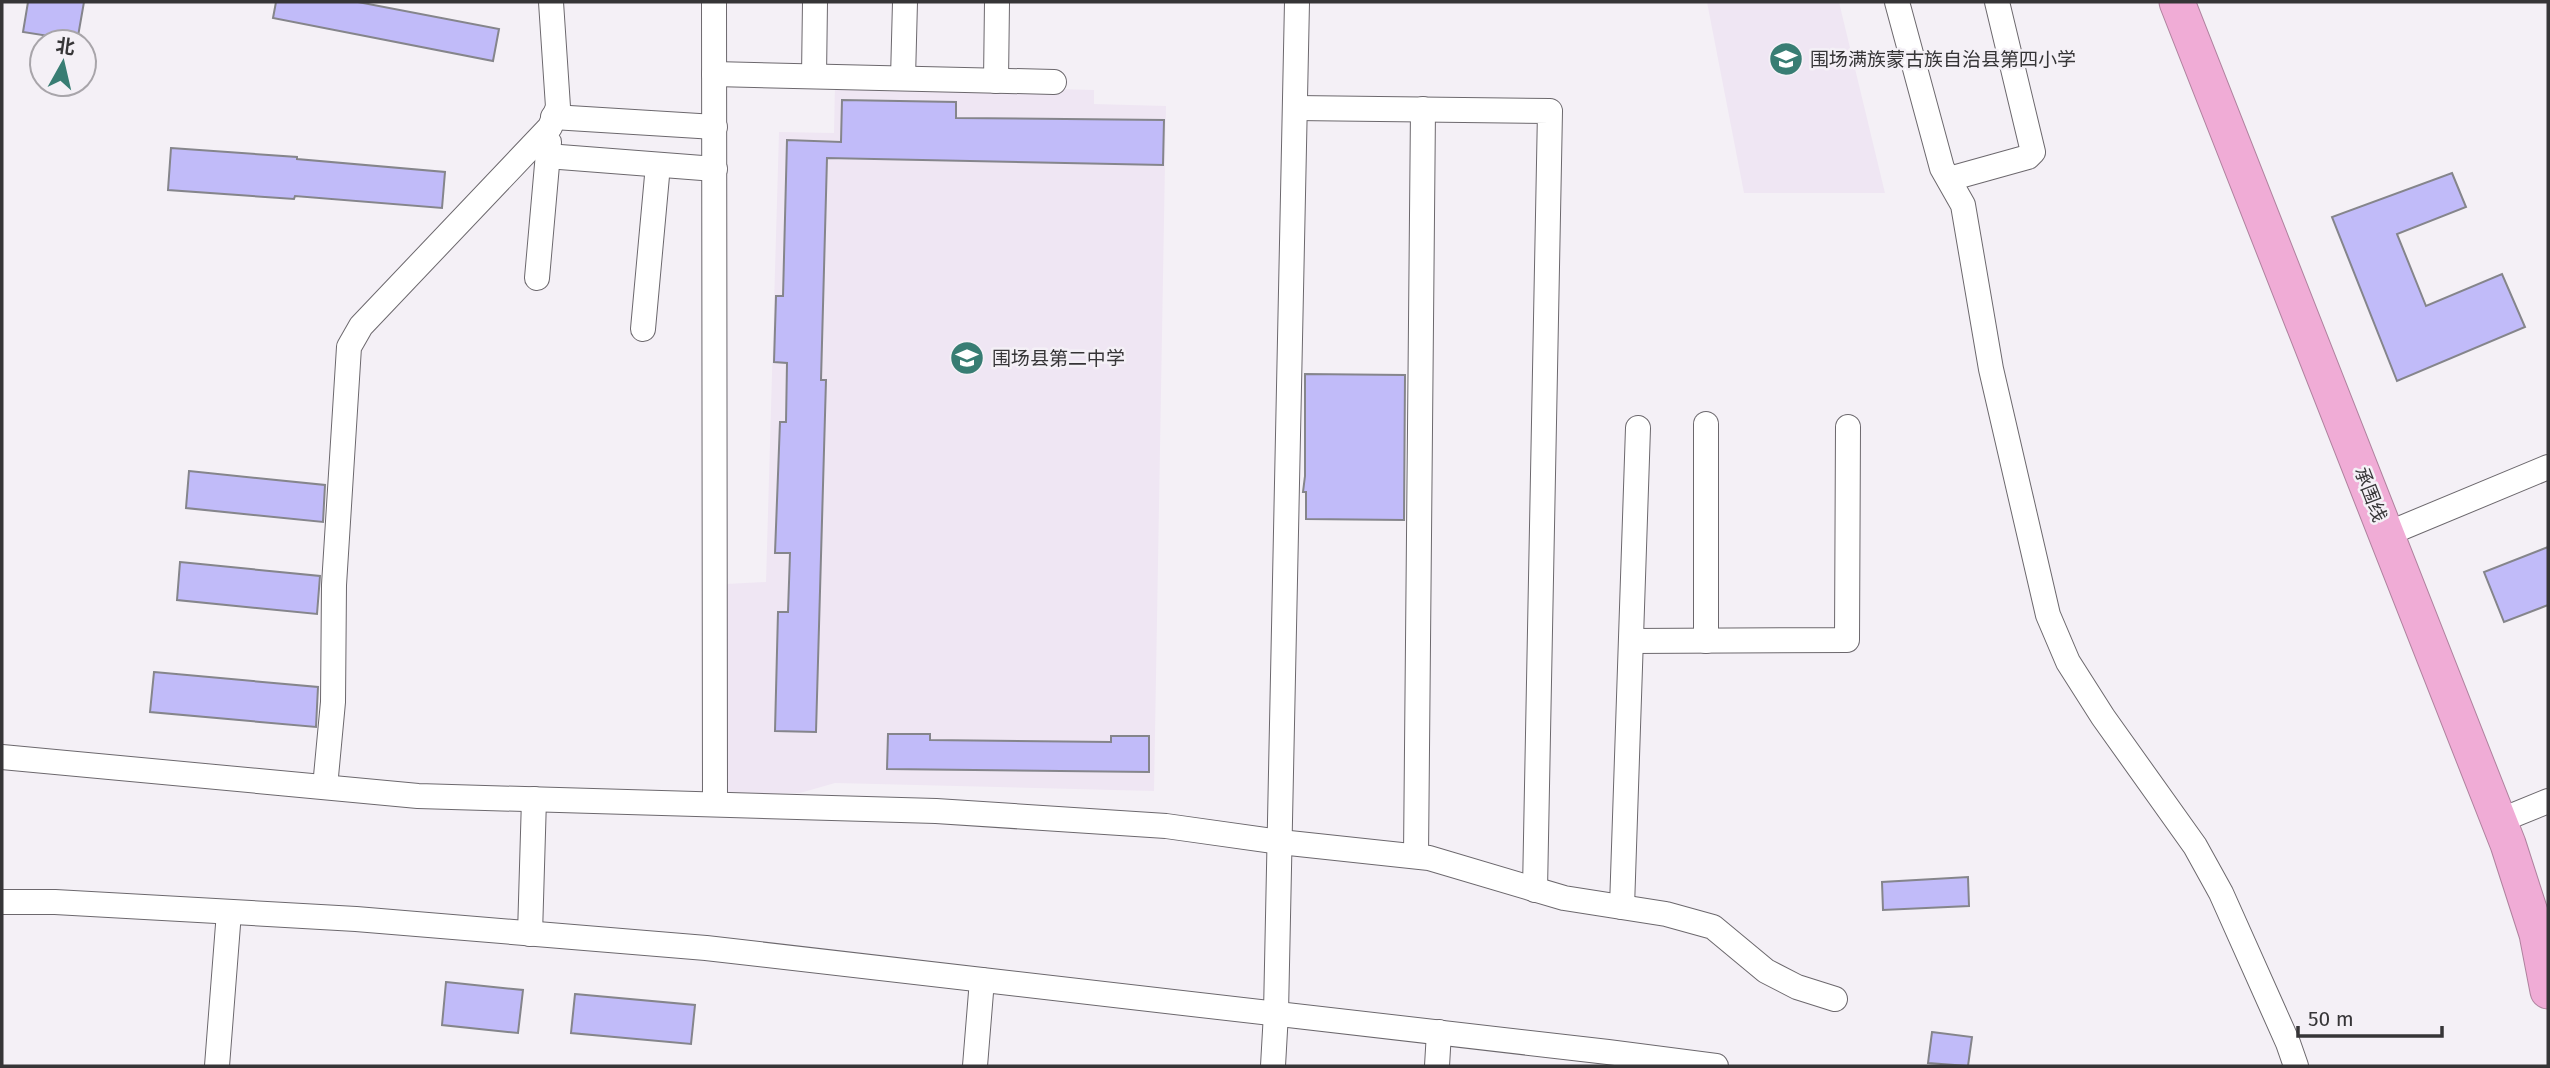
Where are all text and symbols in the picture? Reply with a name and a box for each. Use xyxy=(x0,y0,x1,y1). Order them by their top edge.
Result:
north arrow xyxy=(28,28,98,98)
text: 北 xyxy=(54,34,76,59)
school or university icon: 围场满族蒙古族自治县第四小学 xyxy=(1767,40,1805,78)
place label: 围场满族蒙古族自治县第四小学 xyxy=(1810,48,2076,71)
school or university icon: 围场县第二中学 xyxy=(948,339,986,377)
place label: 围场县第二中学 xyxy=(992,347,1125,370)
street label: 承围线 xyxy=(2350,463,2391,525)
scale bar xyxy=(2298,995,2442,1038)
text: 50 m xyxy=(2308,1006,2354,1032)

